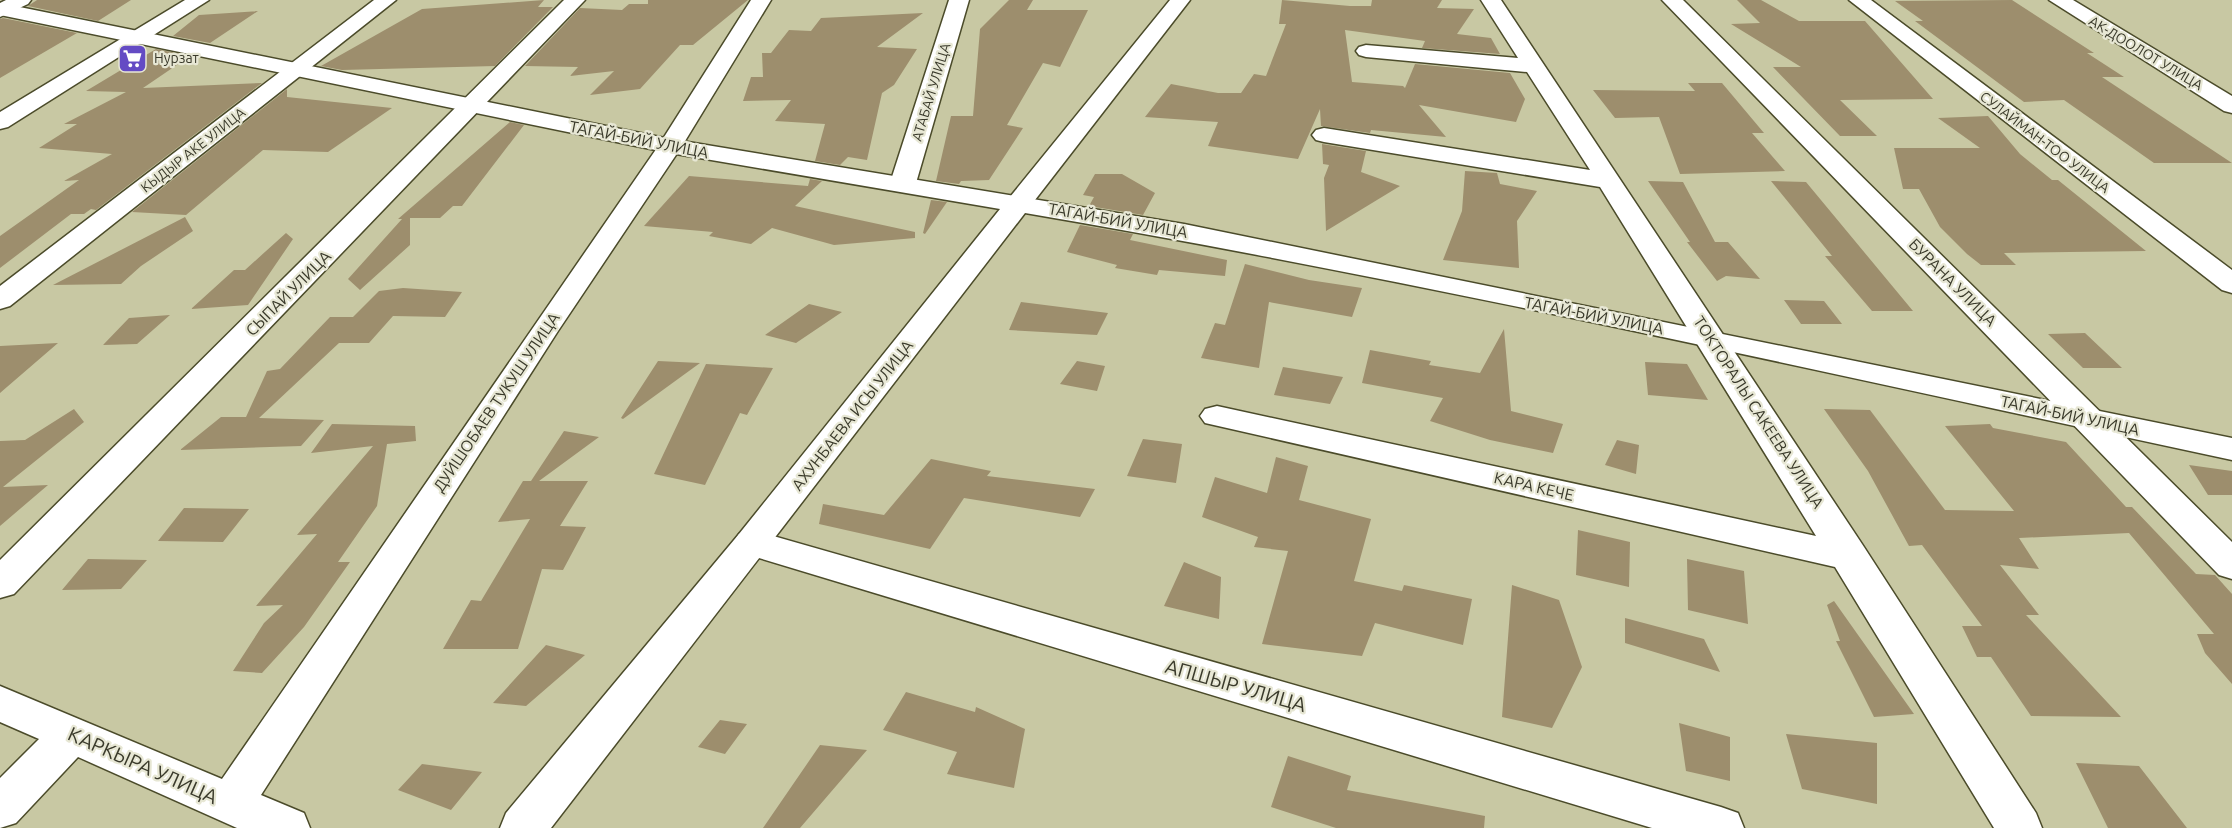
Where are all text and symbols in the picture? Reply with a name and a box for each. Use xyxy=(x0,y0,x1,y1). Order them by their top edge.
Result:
street label: АК-ДООЛОТ УЛИЦА xyxy=(2086,13,2206,93)
street label: АТАБАЙ УЛИЦА xyxy=(908,41,954,143)
supermarket icon: Нурзат xyxy=(117,42,149,74)
place label: Нурзат xyxy=(154,50,199,66)
street label: СУЛАЙМАН-ТОО УЛИЦА xyxy=(1977,87,2114,196)
street label: КЫДЫР АКЕ УЛИЦА xyxy=(138,104,248,196)
street label: ТАГАЙ-БИЙ УЛИЦА xyxy=(568,116,711,161)
street label: ТАГАЙ-БИЙ УЛИЦА xyxy=(1047,198,1190,241)
street label: БУРАНА УЛИЦА xyxy=(1906,235,2001,330)
street label: СЫПАЙ УЛИЦА xyxy=(241,246,335,339)
street label: ТАГАЙ-БИЙ УЛИЦА xyxy=(1523,292,1666,337)
street label: ДУЙШОБАЕВ ТУКУШ УЛИЦА xyxy=(428,308,563,495)
street label: ТОКТОРАЛЫ САКЕЕВА УЛИЦА xyxy=(1690,313,1828,512)
street label: АХУНБАЕВА ИСЫ УЛИЦА xyxy=(788,336,917,494)
street label: ТАГАЙ-БИЙ УЛИЦА xyxy=(1999,391,2142,439)
street label: КАРА КЕЧЕ xyxy=(1492,468,1576,504)
street label: АПШЫР УЛИЦА xyxy=(1163,654,1309,716)
street label: КАРКЫРА УЛИЦА xyxy=(65,722,221,808)

